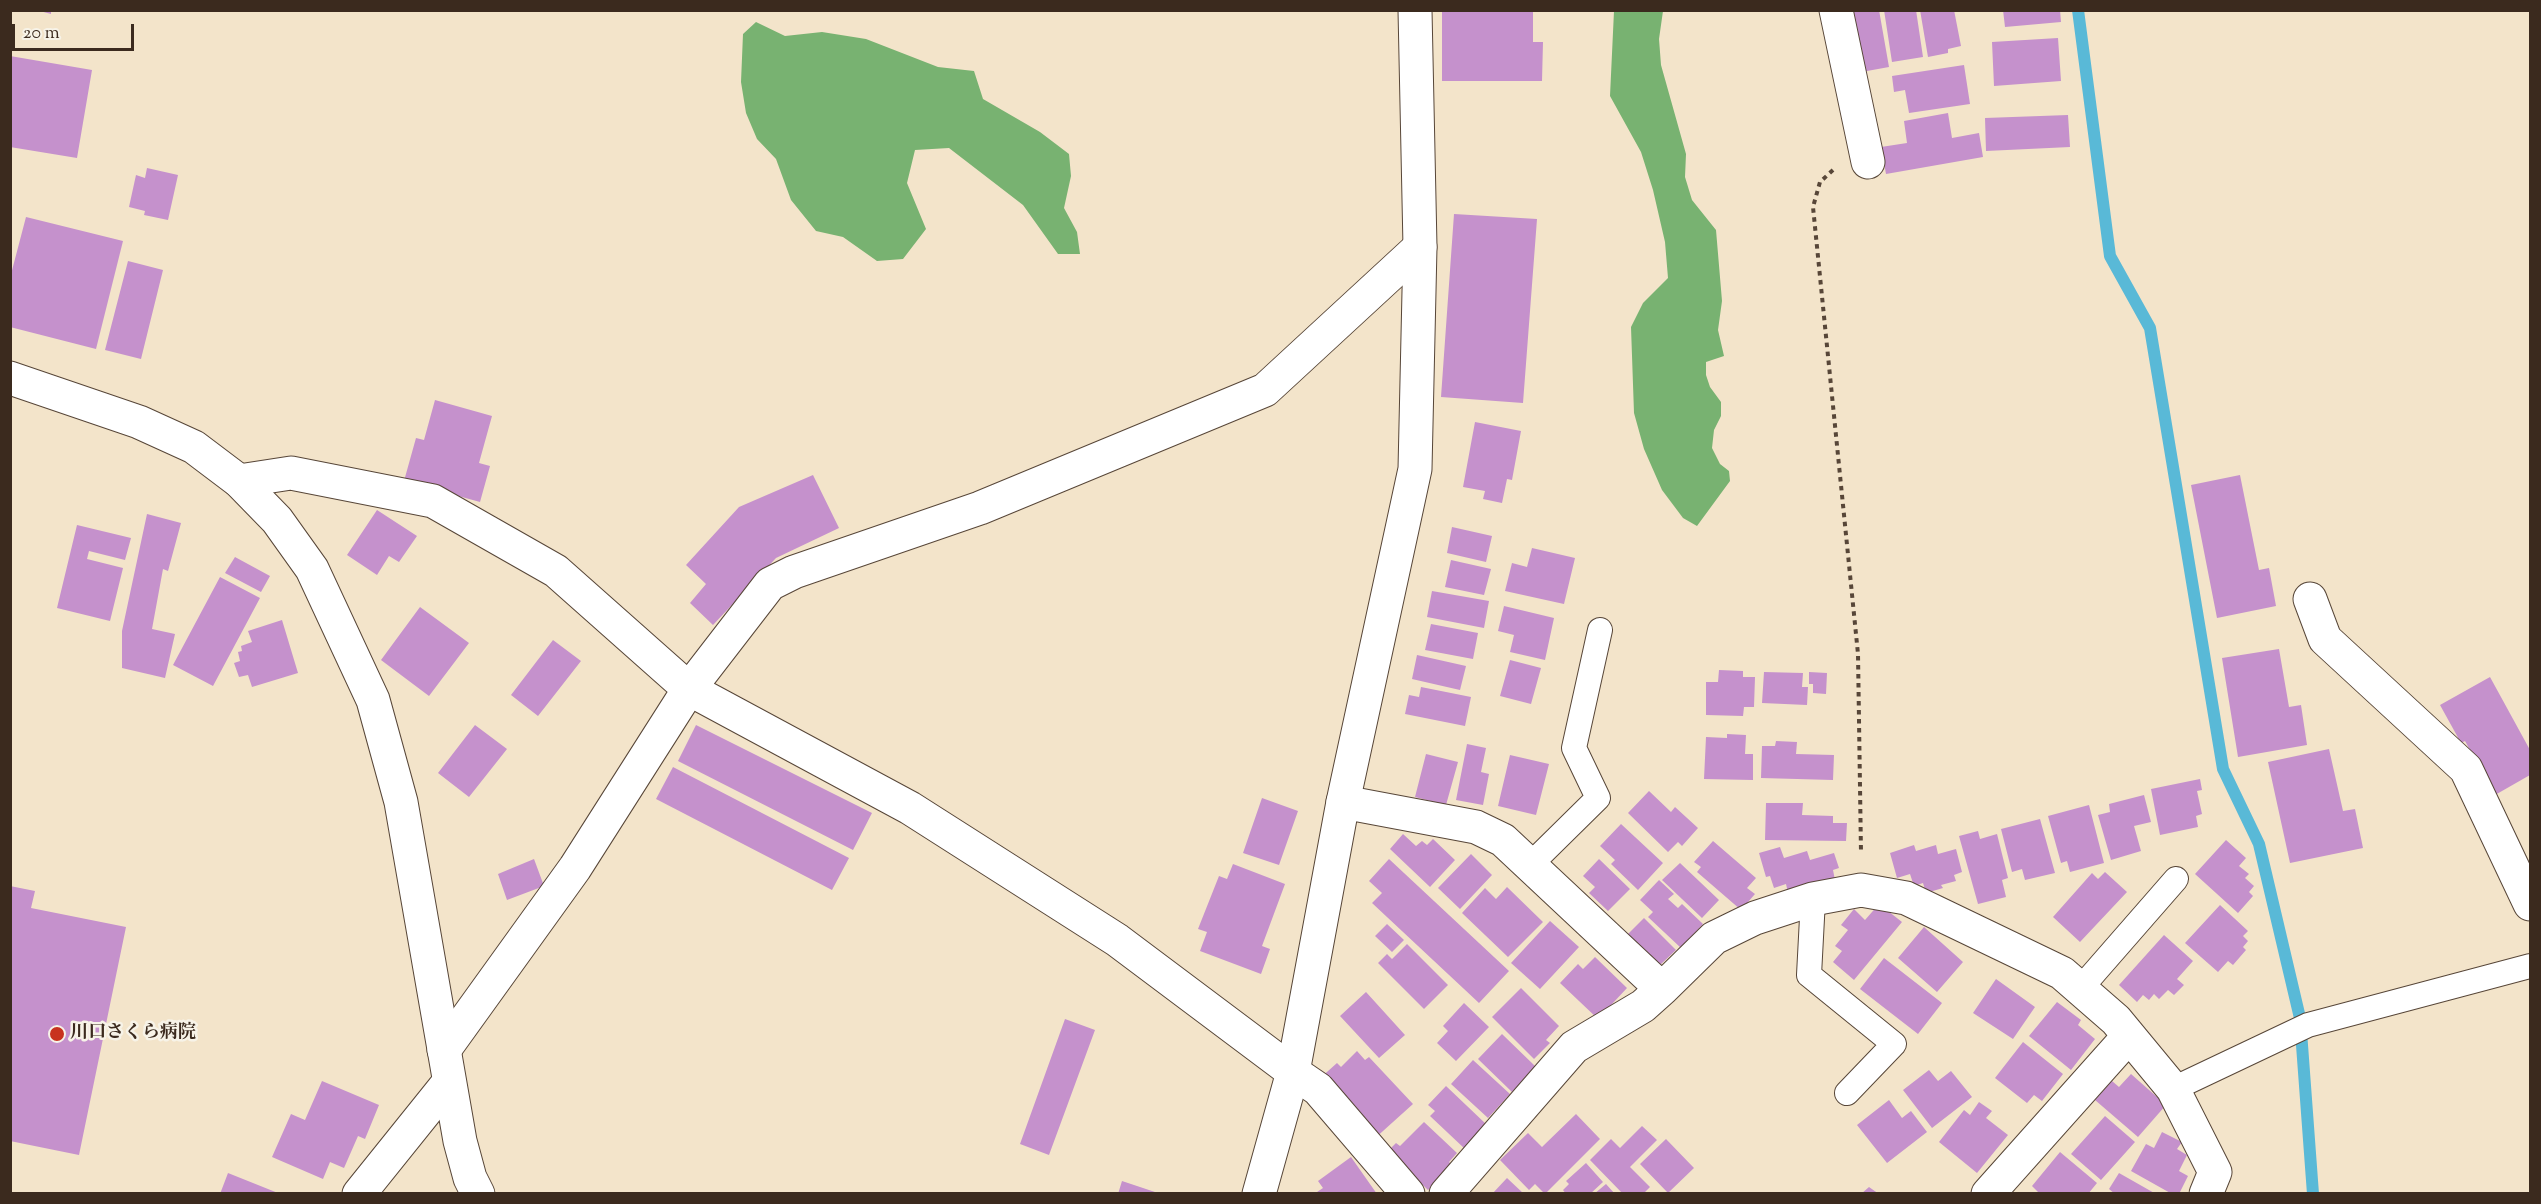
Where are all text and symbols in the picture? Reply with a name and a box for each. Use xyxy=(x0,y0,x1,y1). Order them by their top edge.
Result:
scale bar xyxy=(15,12,136,50)
text: 20 m xyxy=(23,21,60,47)
place label: 川口さくら病院 xyxy=(70,1023,196,1045)
marker: 川口さくら病院 xyxy=(48,1025,66,1043)

